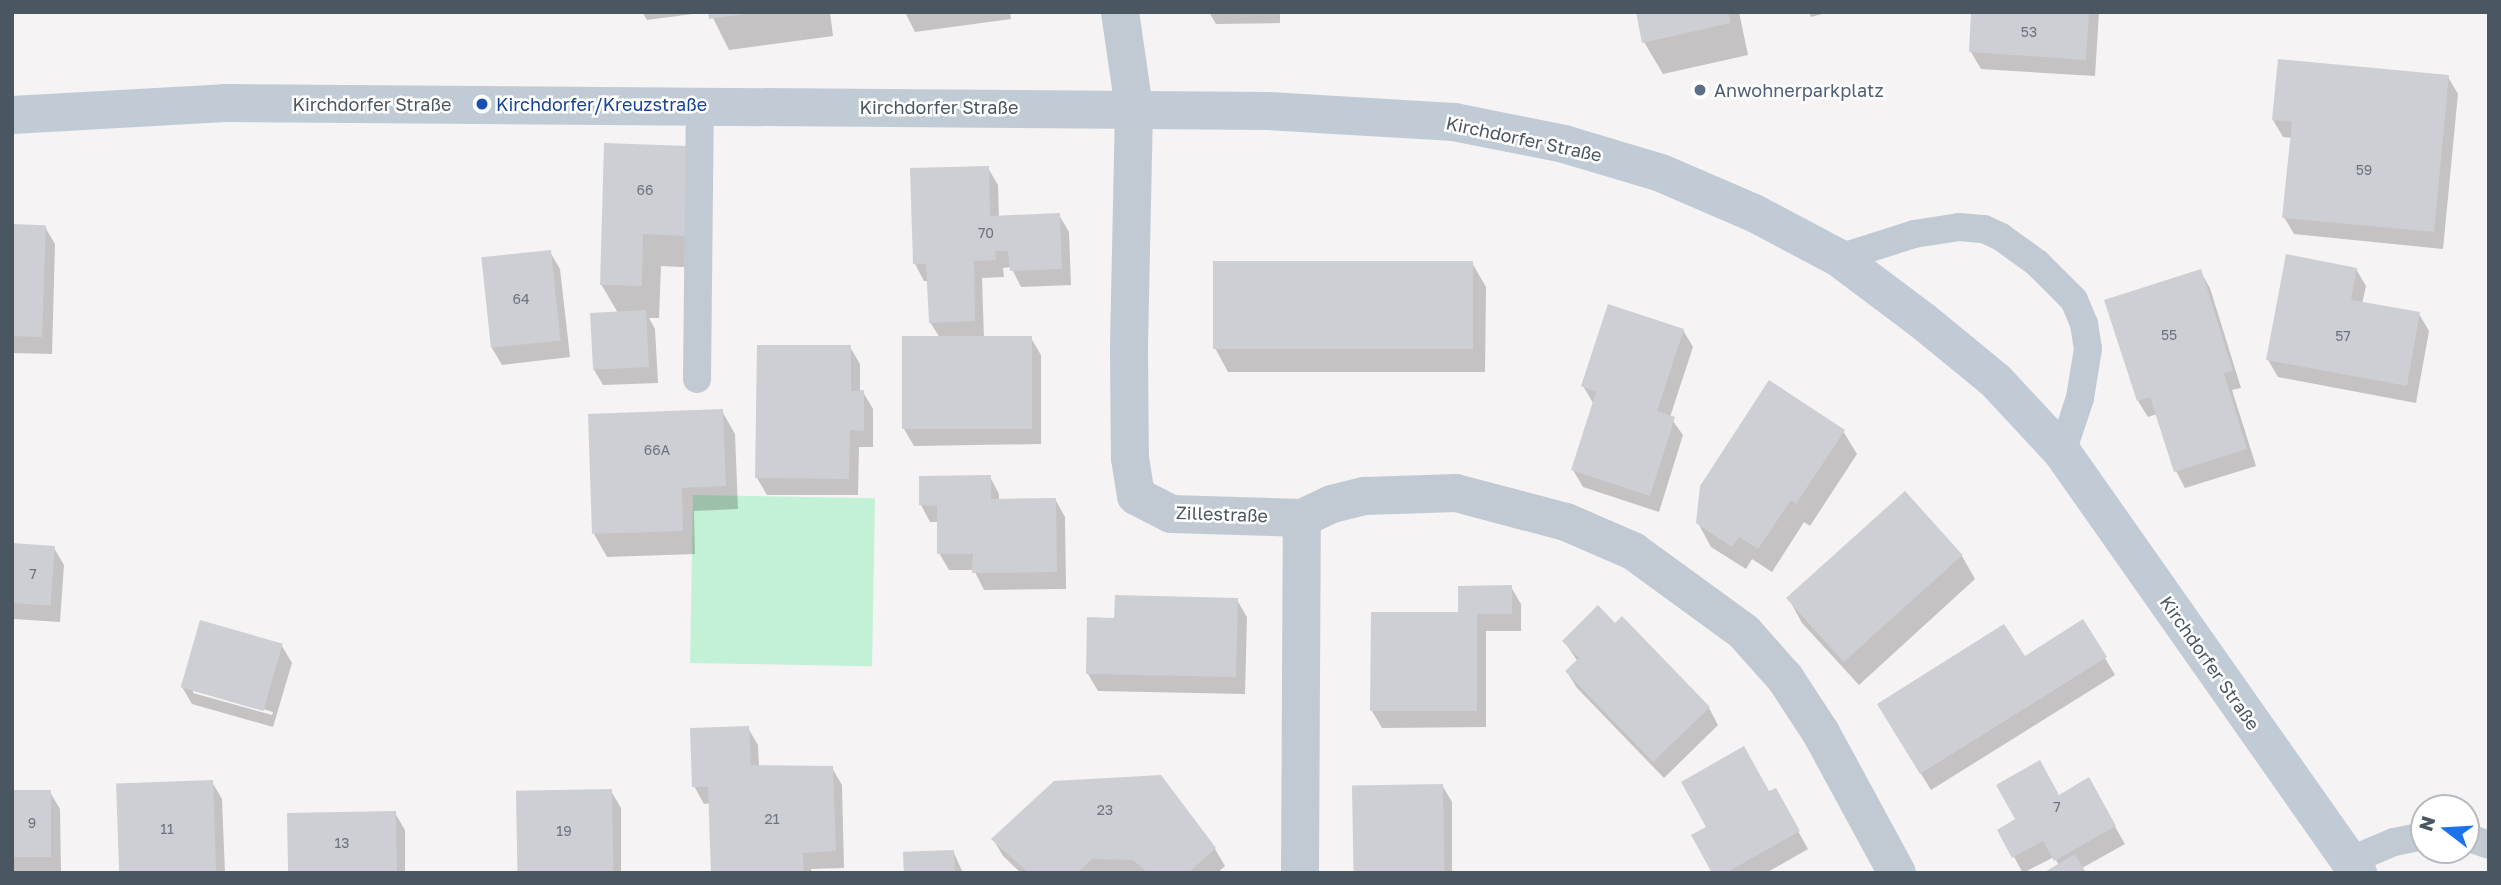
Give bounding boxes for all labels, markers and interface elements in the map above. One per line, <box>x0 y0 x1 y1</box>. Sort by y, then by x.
house number: 53 <box>2021 24 2037 40</box>
place label: Anwohnerparkplatz <box>1714 79 1884 101</box>
marker: Anwohnerparkplatz <box>1692 82 1708 98</box>
street label: Kirchdorfer Straße <box>293 93 451 115</box>
place label: Kirchdorfer/Kreuzstraße <box>496 93 707 115</box>
marker: Kirchdorfer/Kreuzstraße <box>474 96 490 112</box>
street label: Kirchdorfer Straße <box>860 96 1018 118</box>
street label: Kirchdorfer Straße <box>1444 112 1604 166</box>
house number: 59 <box>2356 162 2372 178</box>
house number: 66 <box>637 182 653 198</box>
house number: 70 <box>978 225 994 241</box>
house number: 64 <box>512 291 530 307</box>
house number: 55 <box>2161 327 2177 343</box>
house number: 57 <box>2335 328 2351 344</box>
house number: 66A <box>644 442 670 458</box>
street label: Zillestraße <box>1176 502 1268 526</box>
house number: 7 <box>29 566 37 582</box>
street label: Kirchdorfer Straße <box>2156 592 2264 734</box>
north arrow <box>2410 794 2480 864</box>
house number: 7 <box>2053 799 2061 815</box>
house number: 23 <box>1097 802 1113 818</box>
house number: 21 <box>765 811 779 827</box>
text: N <box>2413 813 2439 834</box>
house number: 9 <box>28 815 36 831</box>
house number: 11 <box>160 821 174 837</box>
house number: 19 <box>556 823 572 839</box>
house number: 13 <box>335 835 349 851</box>

